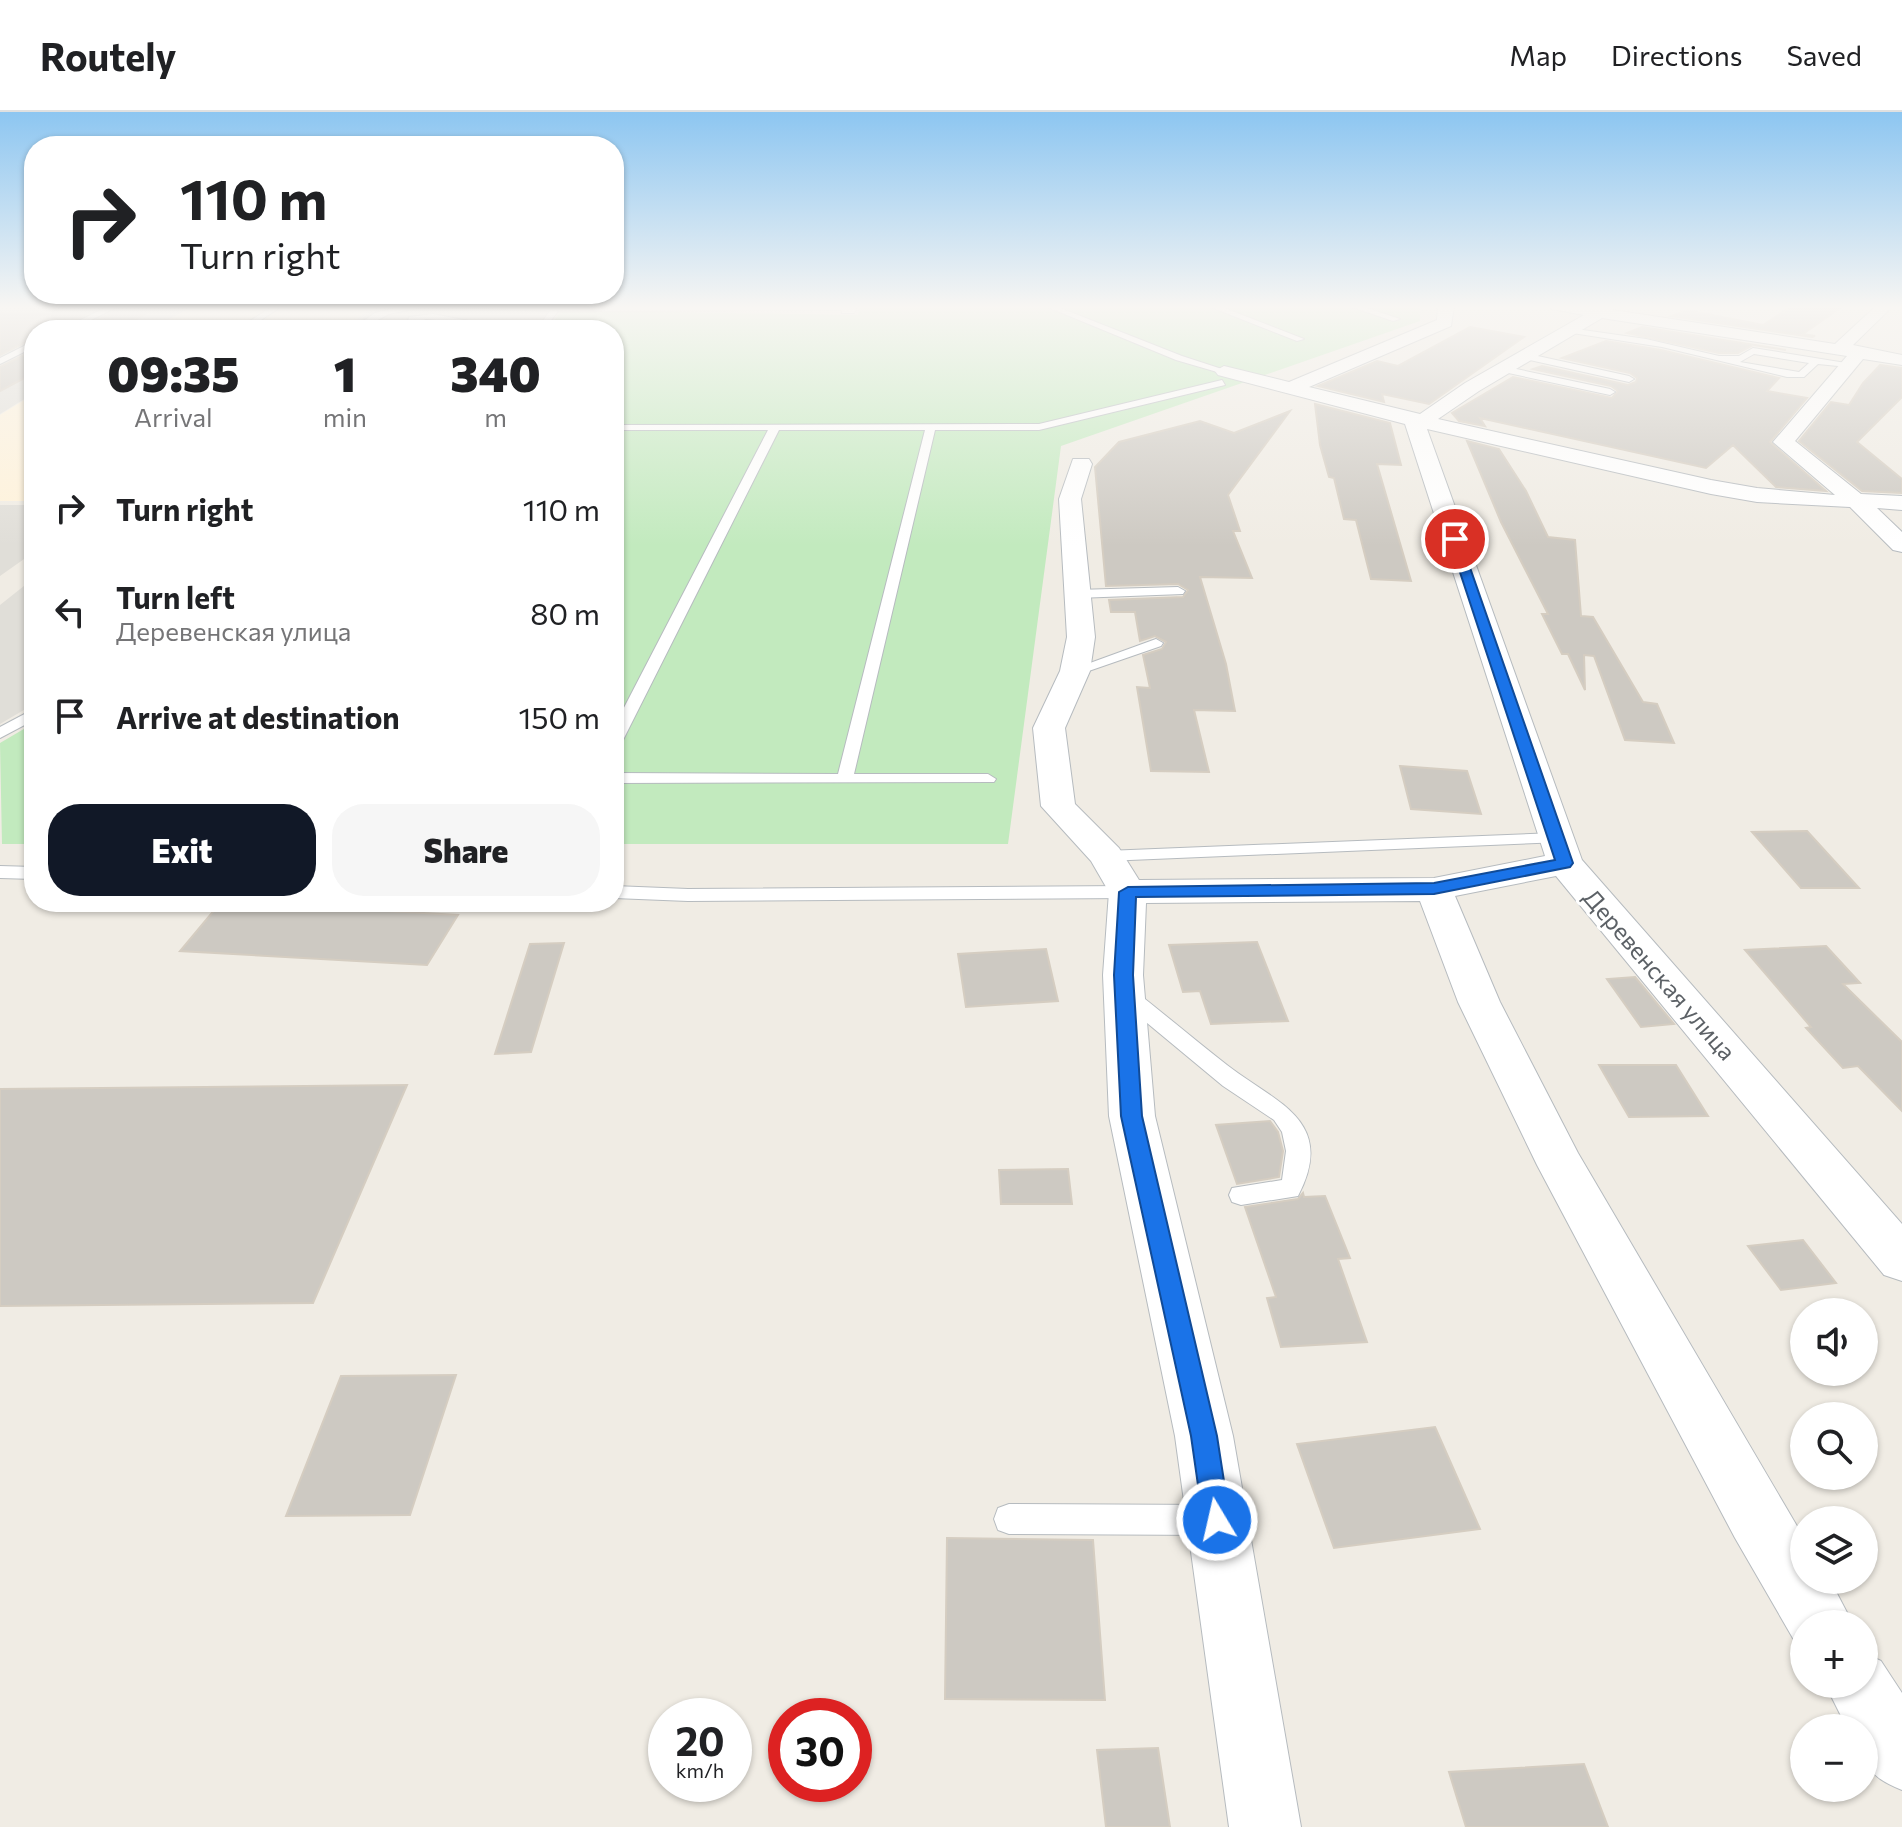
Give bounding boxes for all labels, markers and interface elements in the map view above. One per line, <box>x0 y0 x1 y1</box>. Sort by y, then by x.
text: Routely <box>40 32 176 79</box>
text: Map <box>1509 38 1567 72</box>
text: Directions <box>1611 38 1742 72</box>
text: Saved <box>1786 38 1862 72</box>
text: 110 m <box>180 163 327 232</box>
icon: right <box>48 168 152 272</box>
text: Turn right <box>180 232 341 276</box>
text: 09:35 <box>107 343 239 402</box>
text: 1 <box>334 343 356 402</box>
text: 340 <box>450 343 541 402</box>
text: Arrival <box>134 401 213 432</box>
text: min <box>323 401 367 432</box>
text: m <box>484 401 507 432</box>
icon: right <box>48 486 92 530</box>
text: Turn right <box>116 490 253 527</box>
text: 110 m <box>523 490 600 527</box>
pin <box>1421 505 1489 573</box>
icon: arrive <box>1433 517 1477 561</box>
text: Turn left <box>116 578 235 615</box>
icon: left <box>48 590 92 634</box>
text: 80 m <box>530 594 600 631</box>
text: Деревенская улица <box>116 615 351 646</box>
icon: arrive <box>48 694 92 738</box>
text: Arrive at destination <box>116 698 400 735</box>
text: 150 m <box>518 698 600 735</box>
button: Exit <box>48 804 316 896</box>
button: Share <box>332 804 600 896</box>
street label: Деревенская улица <box>1578 883 1742 1065</box>
map controls <box>1790 1298 1878 1802</box>
button: sound <box>1790 1298 1878 1386</box>
button: search <box>1790 1402 1878 1490</box>
position arrow <box>1175 1478 1259 1562</box>
button: layers <box>1790 1506 1878 1594</box>
button: + <box>1790 1610 1878 1698</box>
speed limit sign: 30 <box>768 1698 872 1802</box>
button: − <box>1790 1714 1878 1802</box>
text: 20 <box>675 1715 725 1764</box>
text: km/h <box>676 1758 724 1782</box>

